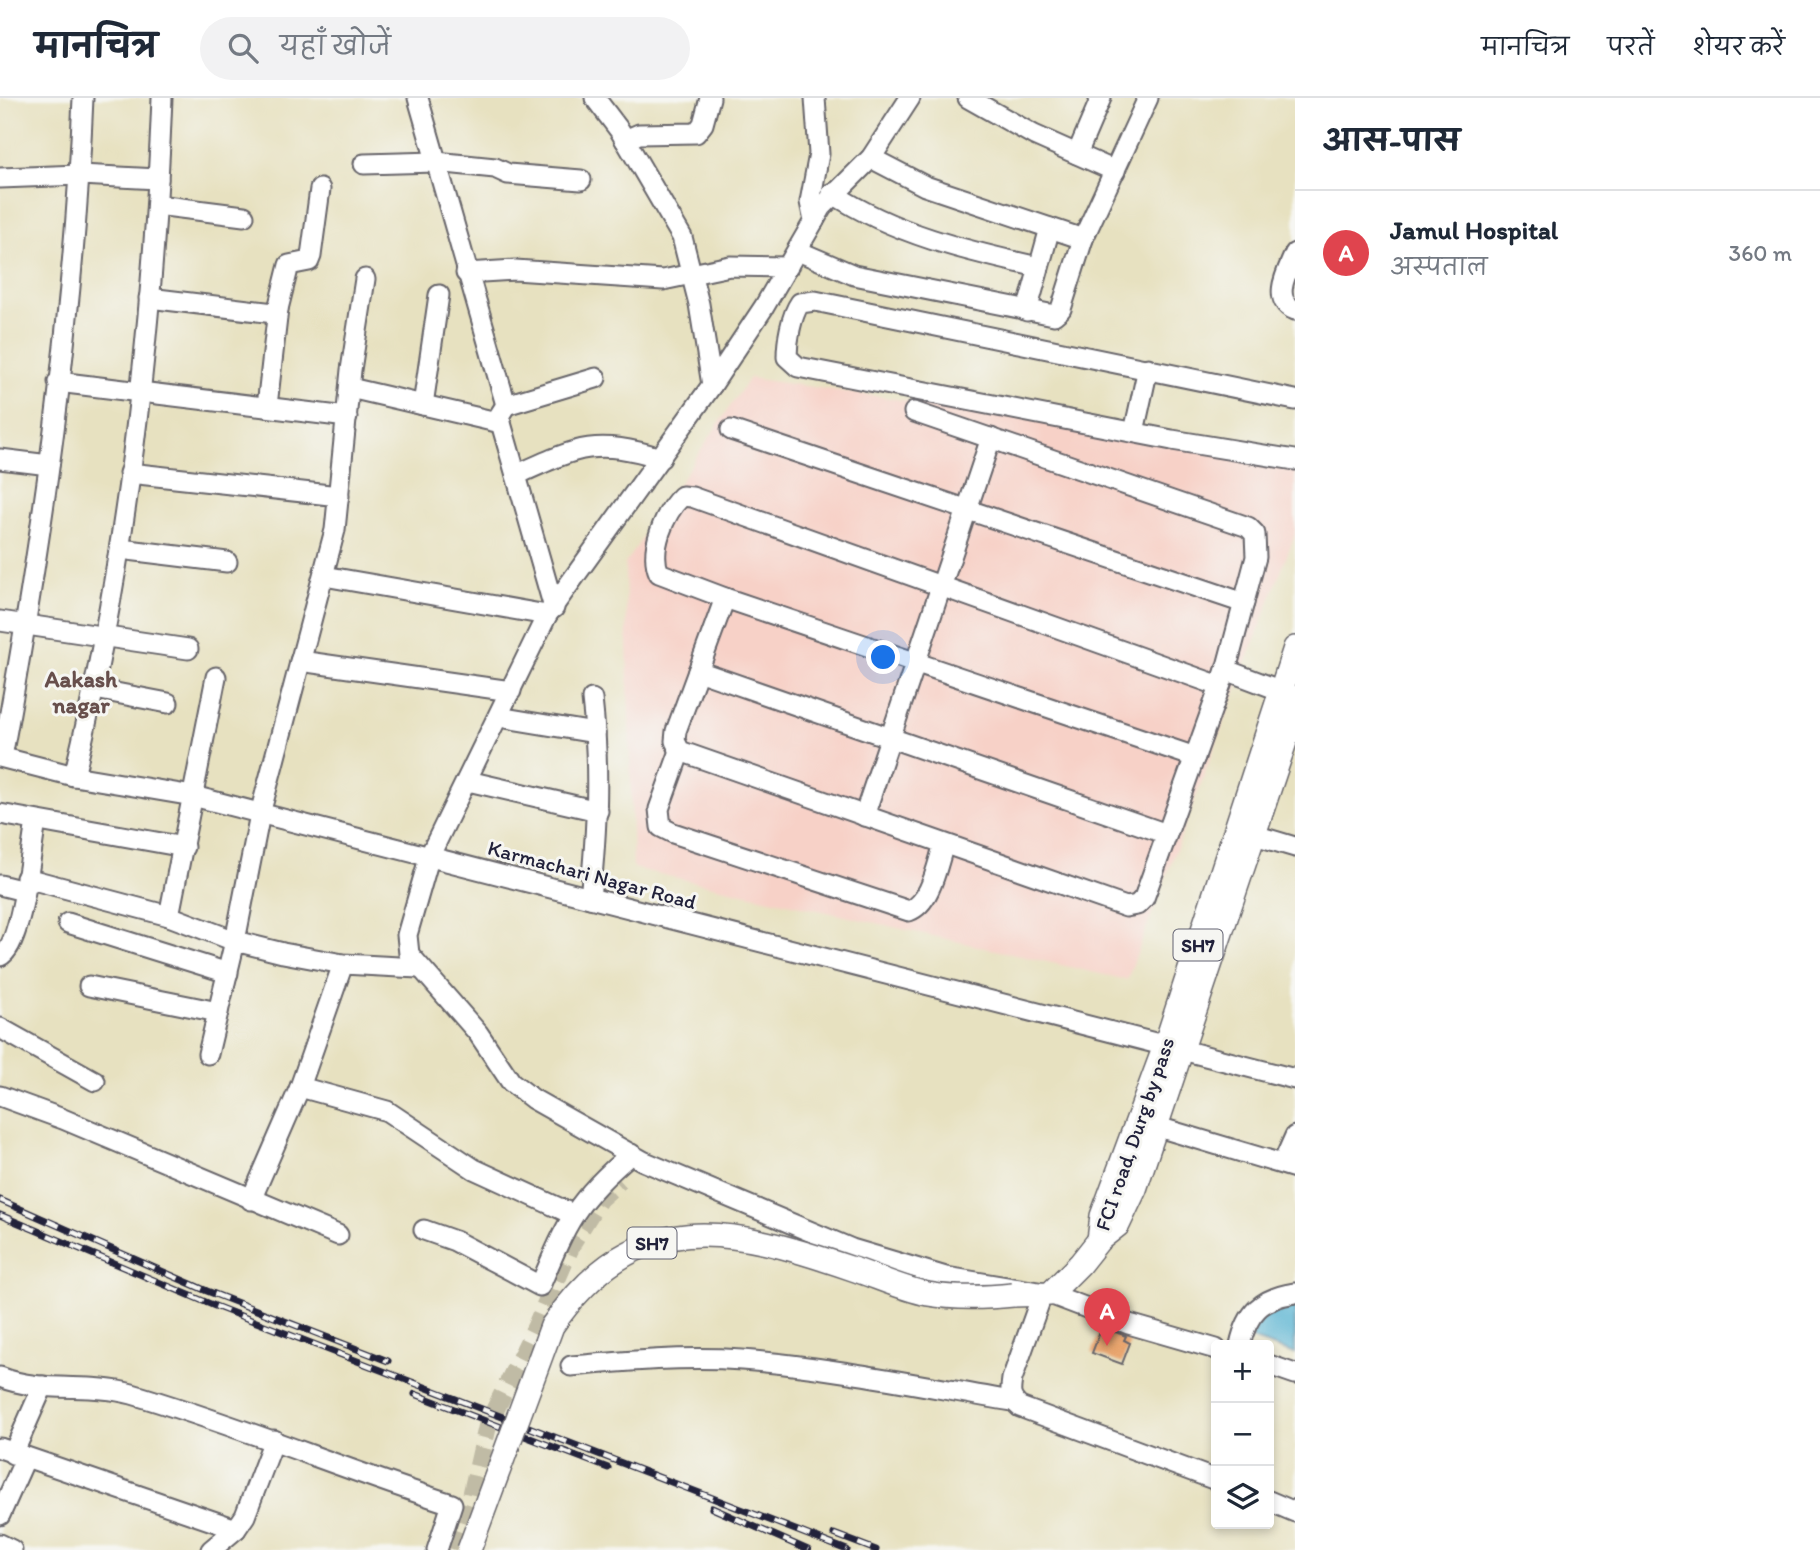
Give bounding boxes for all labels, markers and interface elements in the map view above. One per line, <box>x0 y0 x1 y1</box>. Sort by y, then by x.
search box <box>200 17 690 80</box>
text: मानचित्र <box>35 26 158 65</box>
icon: search <box>224 29 262 67</box>
text: यहाँ खोजें <box>280 30 391 62</box>
text: मानचित्र <box>1481 32 1569 61</box>
text: परतें <box>1607 32 1654 61</box>
text: शेयर करें <box>1692 32 1785 61</box>
text: आस-पास <box>1323 122 1460 159</box>
text: Jamul Hospital <box>1390 214 1558 246</box>
text: A <box>1339 239 1353 267</box>
text: 360 m <box>1729 239 1792 267</box>
text: अस्पताल <box>1390 253 1488 281</box>
your location <box>866 640 900 674</box>
district label: Aakash nagar <box>44 665 118 719</box>
street label: Karmachari Nagar Road <box>485 835 699 914</box>
road number: SH7 <box>1174 930 1222 960</box>
street label: FCI road, Durg by pass <box>1090 1034 1179 1234</box>
road number: SH7 <box>628 1228 676 1259</box>
pin: A <box>1084 1288 1130 1346</box>
map controls <box>1211 1340 1274 1529</box>
button: + <box>1211 1340 1274 1403</box>
button: − <box>1211 1403 1274 1466</box>
button: layers <box>1211 1466 1274 1529</box>

